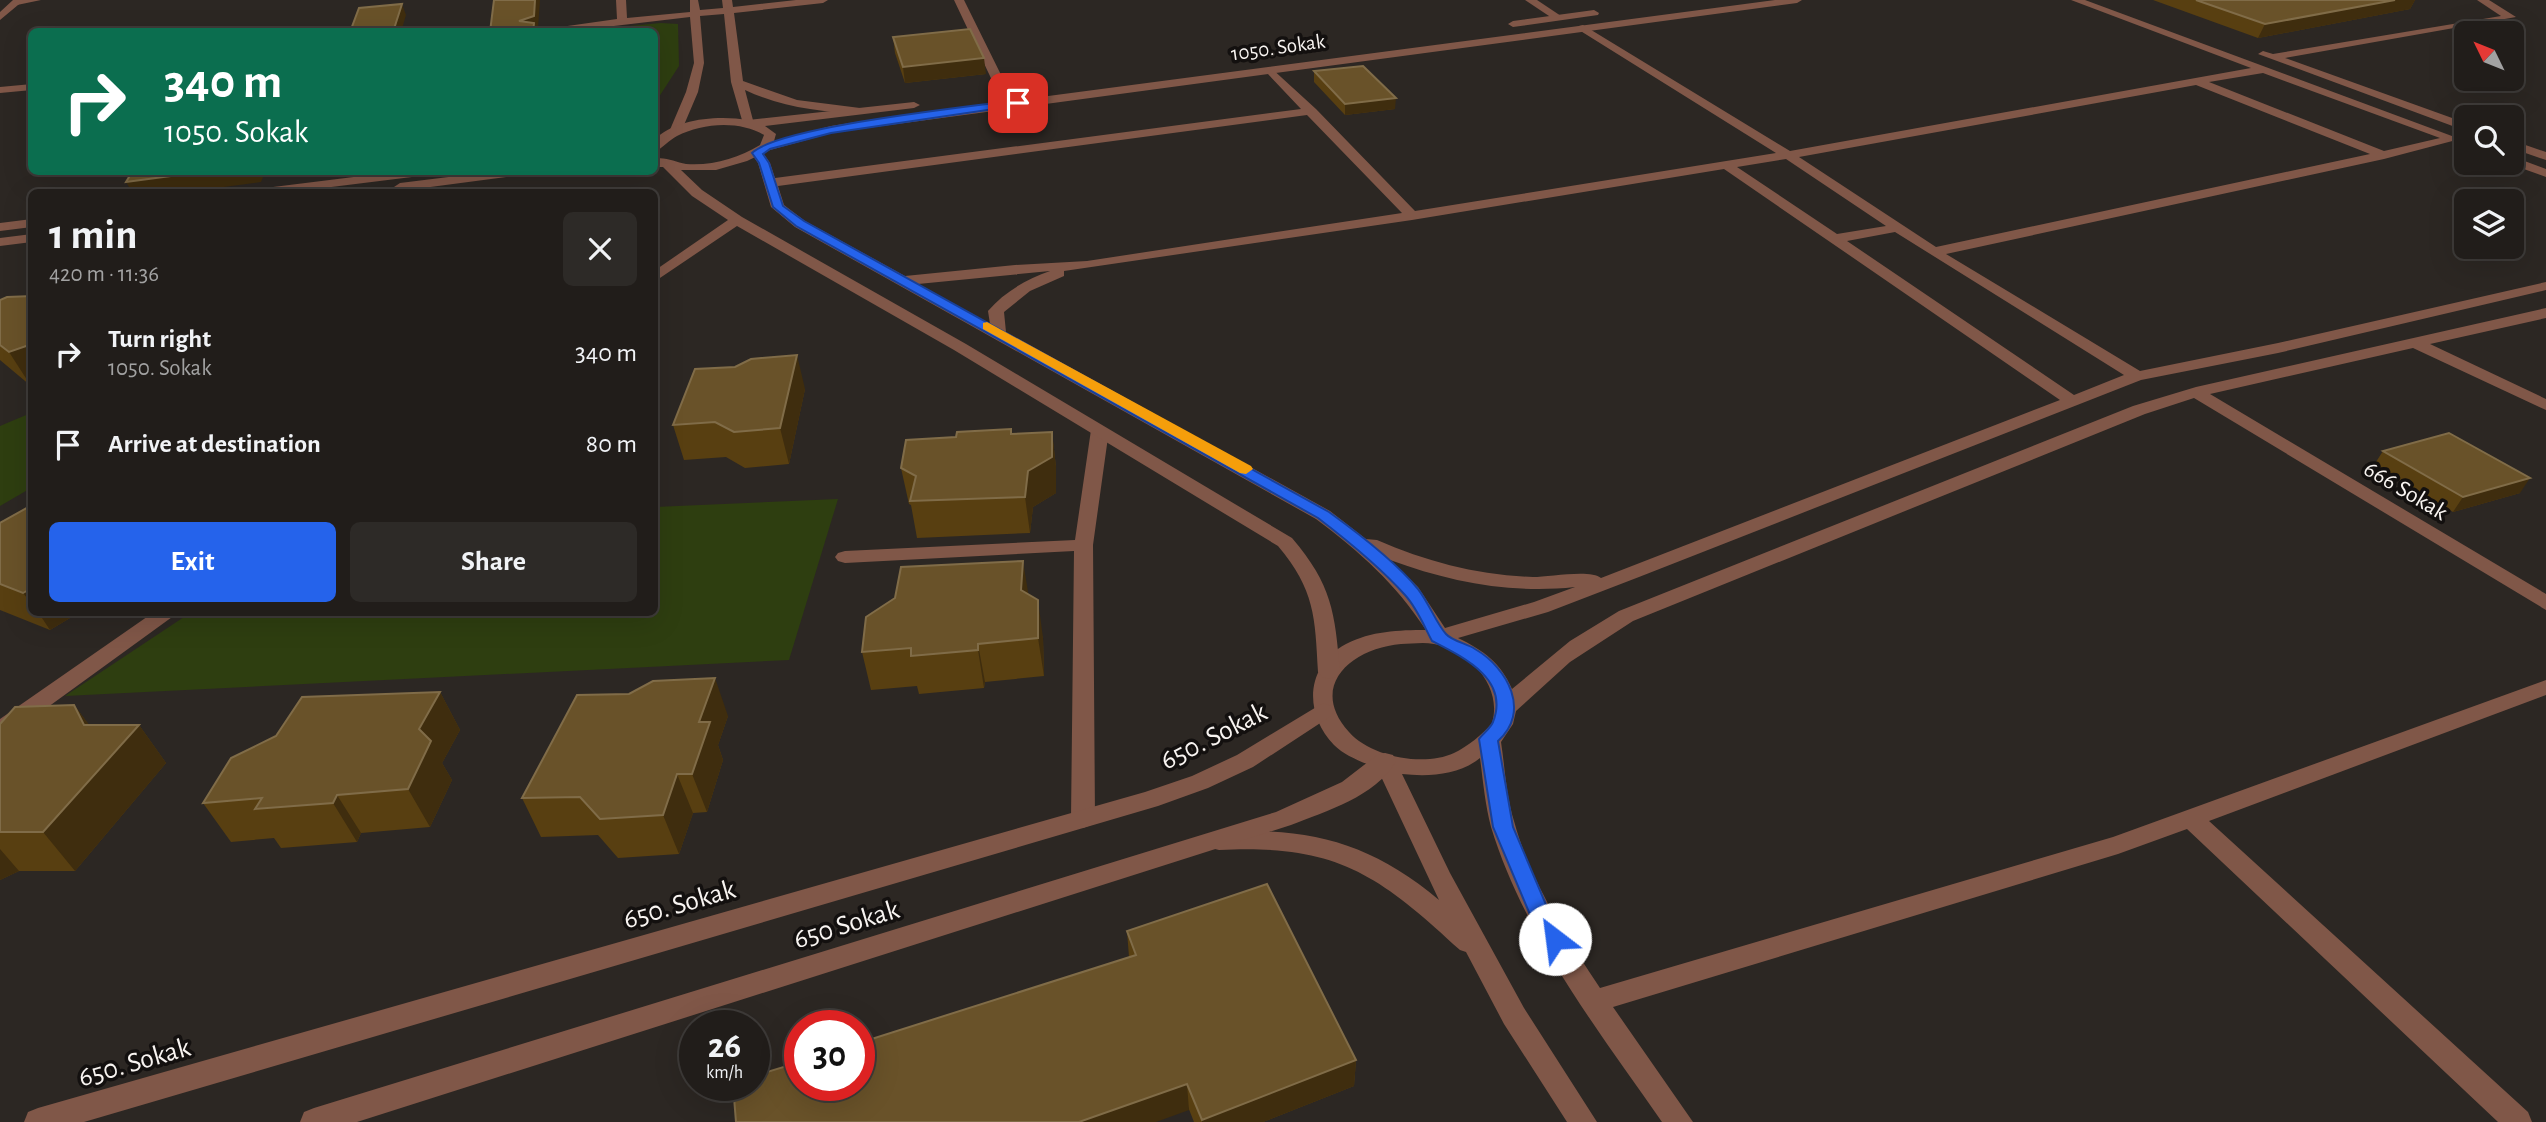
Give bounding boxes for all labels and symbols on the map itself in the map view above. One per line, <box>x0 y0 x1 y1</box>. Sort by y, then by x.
north arrow <box>2454 21 2524 91</box>
street label: 1050. Sokak <box>1230 30 1327 64</box>
pin <box>988 73 1048 133</box>
street label: 666 Sokak <box>2359 457 2452 525</box>
street label: 650. Sokak <box>1156 698 1272 775</box>
street label: 650. Sokak <box>620 876 739 934</box>
street label: 650 Sokak <box>791 896 903 954</box>
position arrow <box>1518 902 1592 976</box>
speed limit sign: 30 <box>784 1010 875 1101</box>
street label: 650. Sokak <box>75 1034 194 1092</box>

